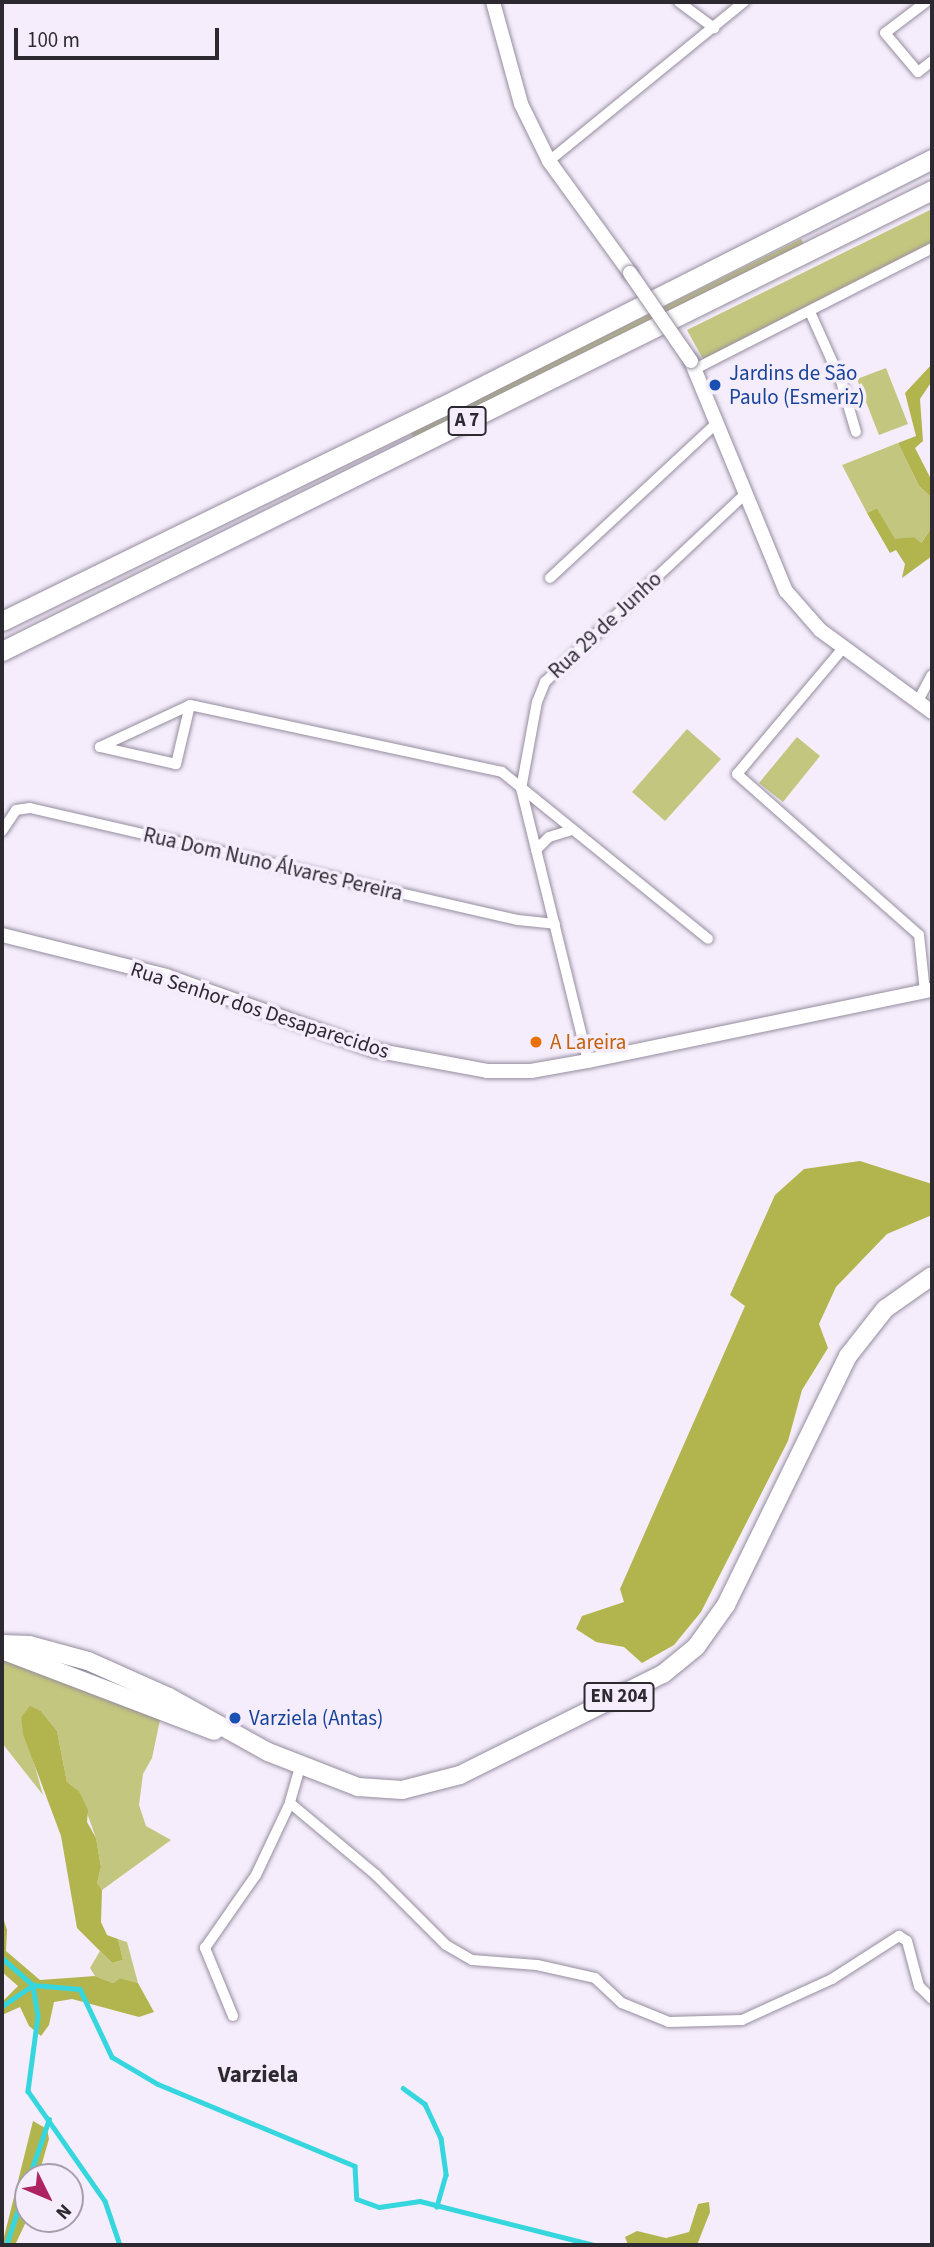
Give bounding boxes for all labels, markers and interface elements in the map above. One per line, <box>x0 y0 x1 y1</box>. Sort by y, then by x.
scale bar <box>18 14 222 58</box>
text: 100 m <box>27 25 80 55</box>
place label: Jardins de São Paulo (Esmeriz) <box>729 360 865 410</box>
marker: Jardins de São Paulo (Esmeriz) <box>707 377 723 393</box>
road number: A 7 <box>446 406 488 436</box>
street label: Rua 29 de Junho <box>543 566 667 684</box>
street label: Rua Dom Nuno Álvares Pereira <box>141 822 405 906</box>
street label: Rua Senhor dos Desaparecidos <box>128 956 392 1064</box>
place label: A Lareira <box>550 1029 626 1055</box>
marker: A Lareira <box>528 1034 544 1050</box>
road number: EN 204 <box>582 1681 656 1712</box>
place label: Varziela (Antas) <box>249 1705 383 1731</box>
marker: Varziela (Antas) <box>227 1710 243 1726</box>
district label: Varziela <box>218 2061 298 2089</box>
north arrow <box>14 2163 84 2233</box>
text: N <box>49 2197 77 2225</box>

